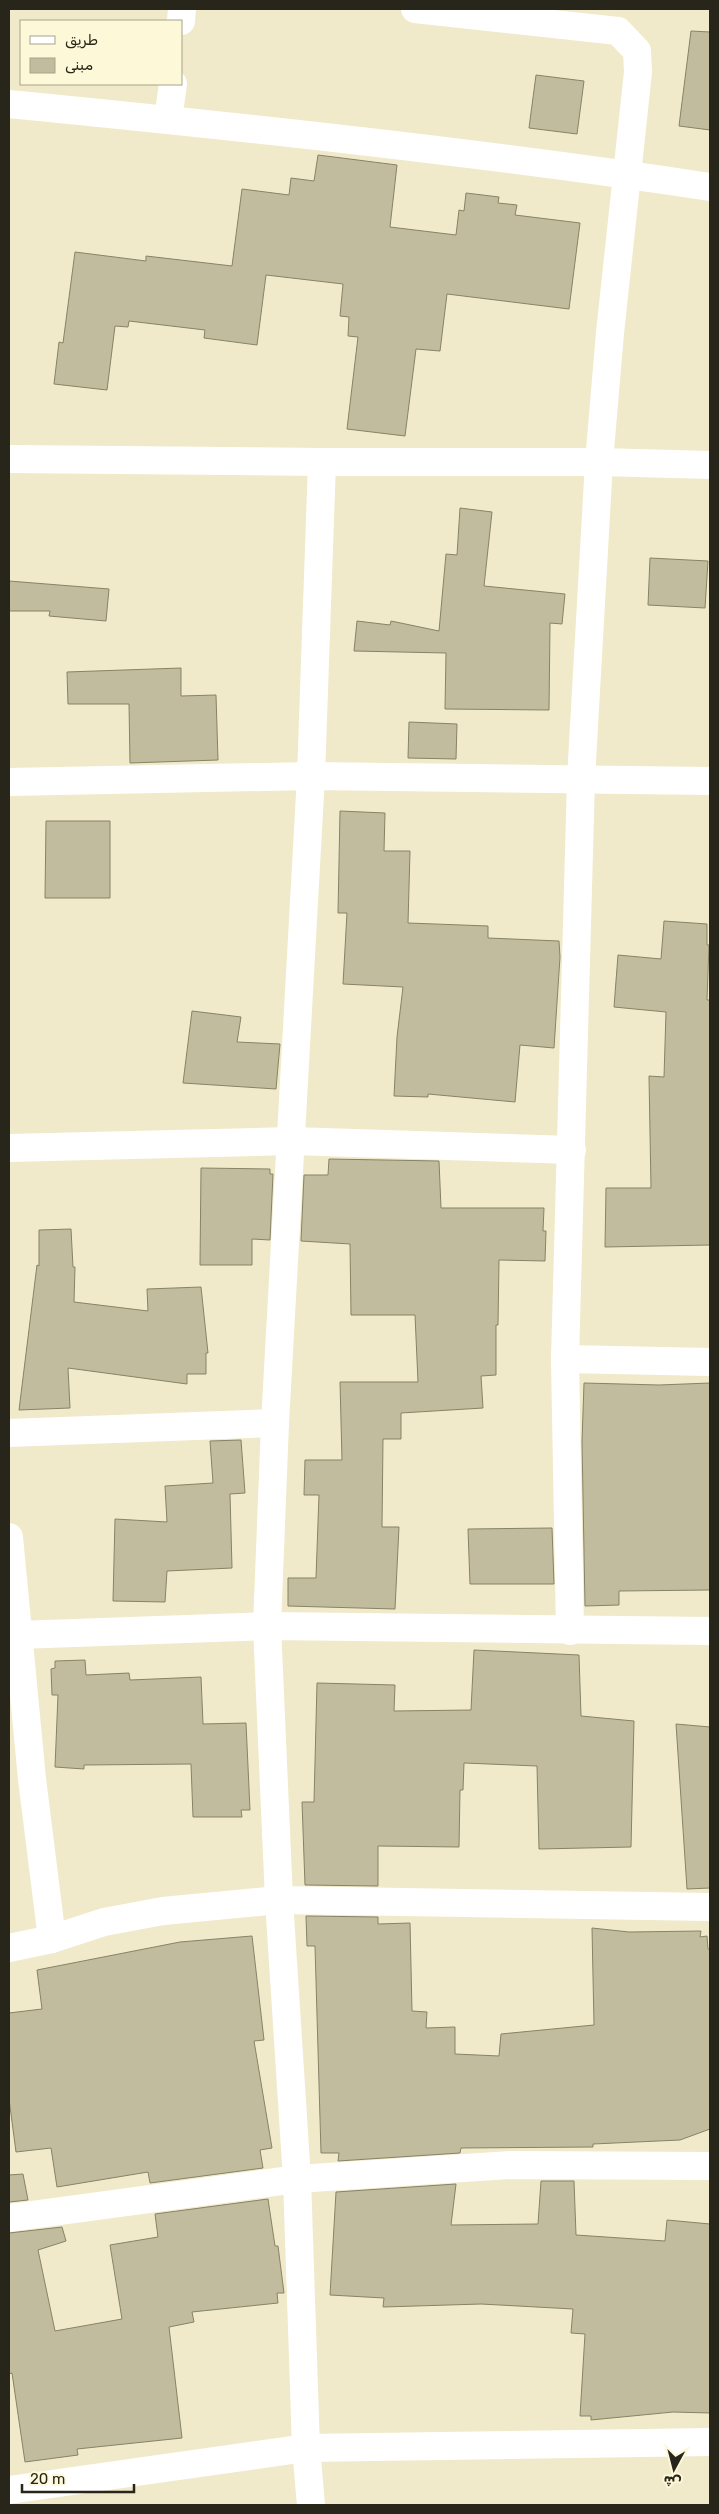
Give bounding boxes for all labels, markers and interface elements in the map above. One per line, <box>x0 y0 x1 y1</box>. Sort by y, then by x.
legend <box>20 20 182 85</box>
text: طريق <box>65 31 98 49</box>
text: مبنى <box>65 56 93 74</box>
north arrow <box>649 2444 699 2494</box>
scale bar <box>22 2462 135 2494</box>
text: 20 m <box>30 2470 65 2488</box>
text: ش <box>662 2472 682 2491</box>

